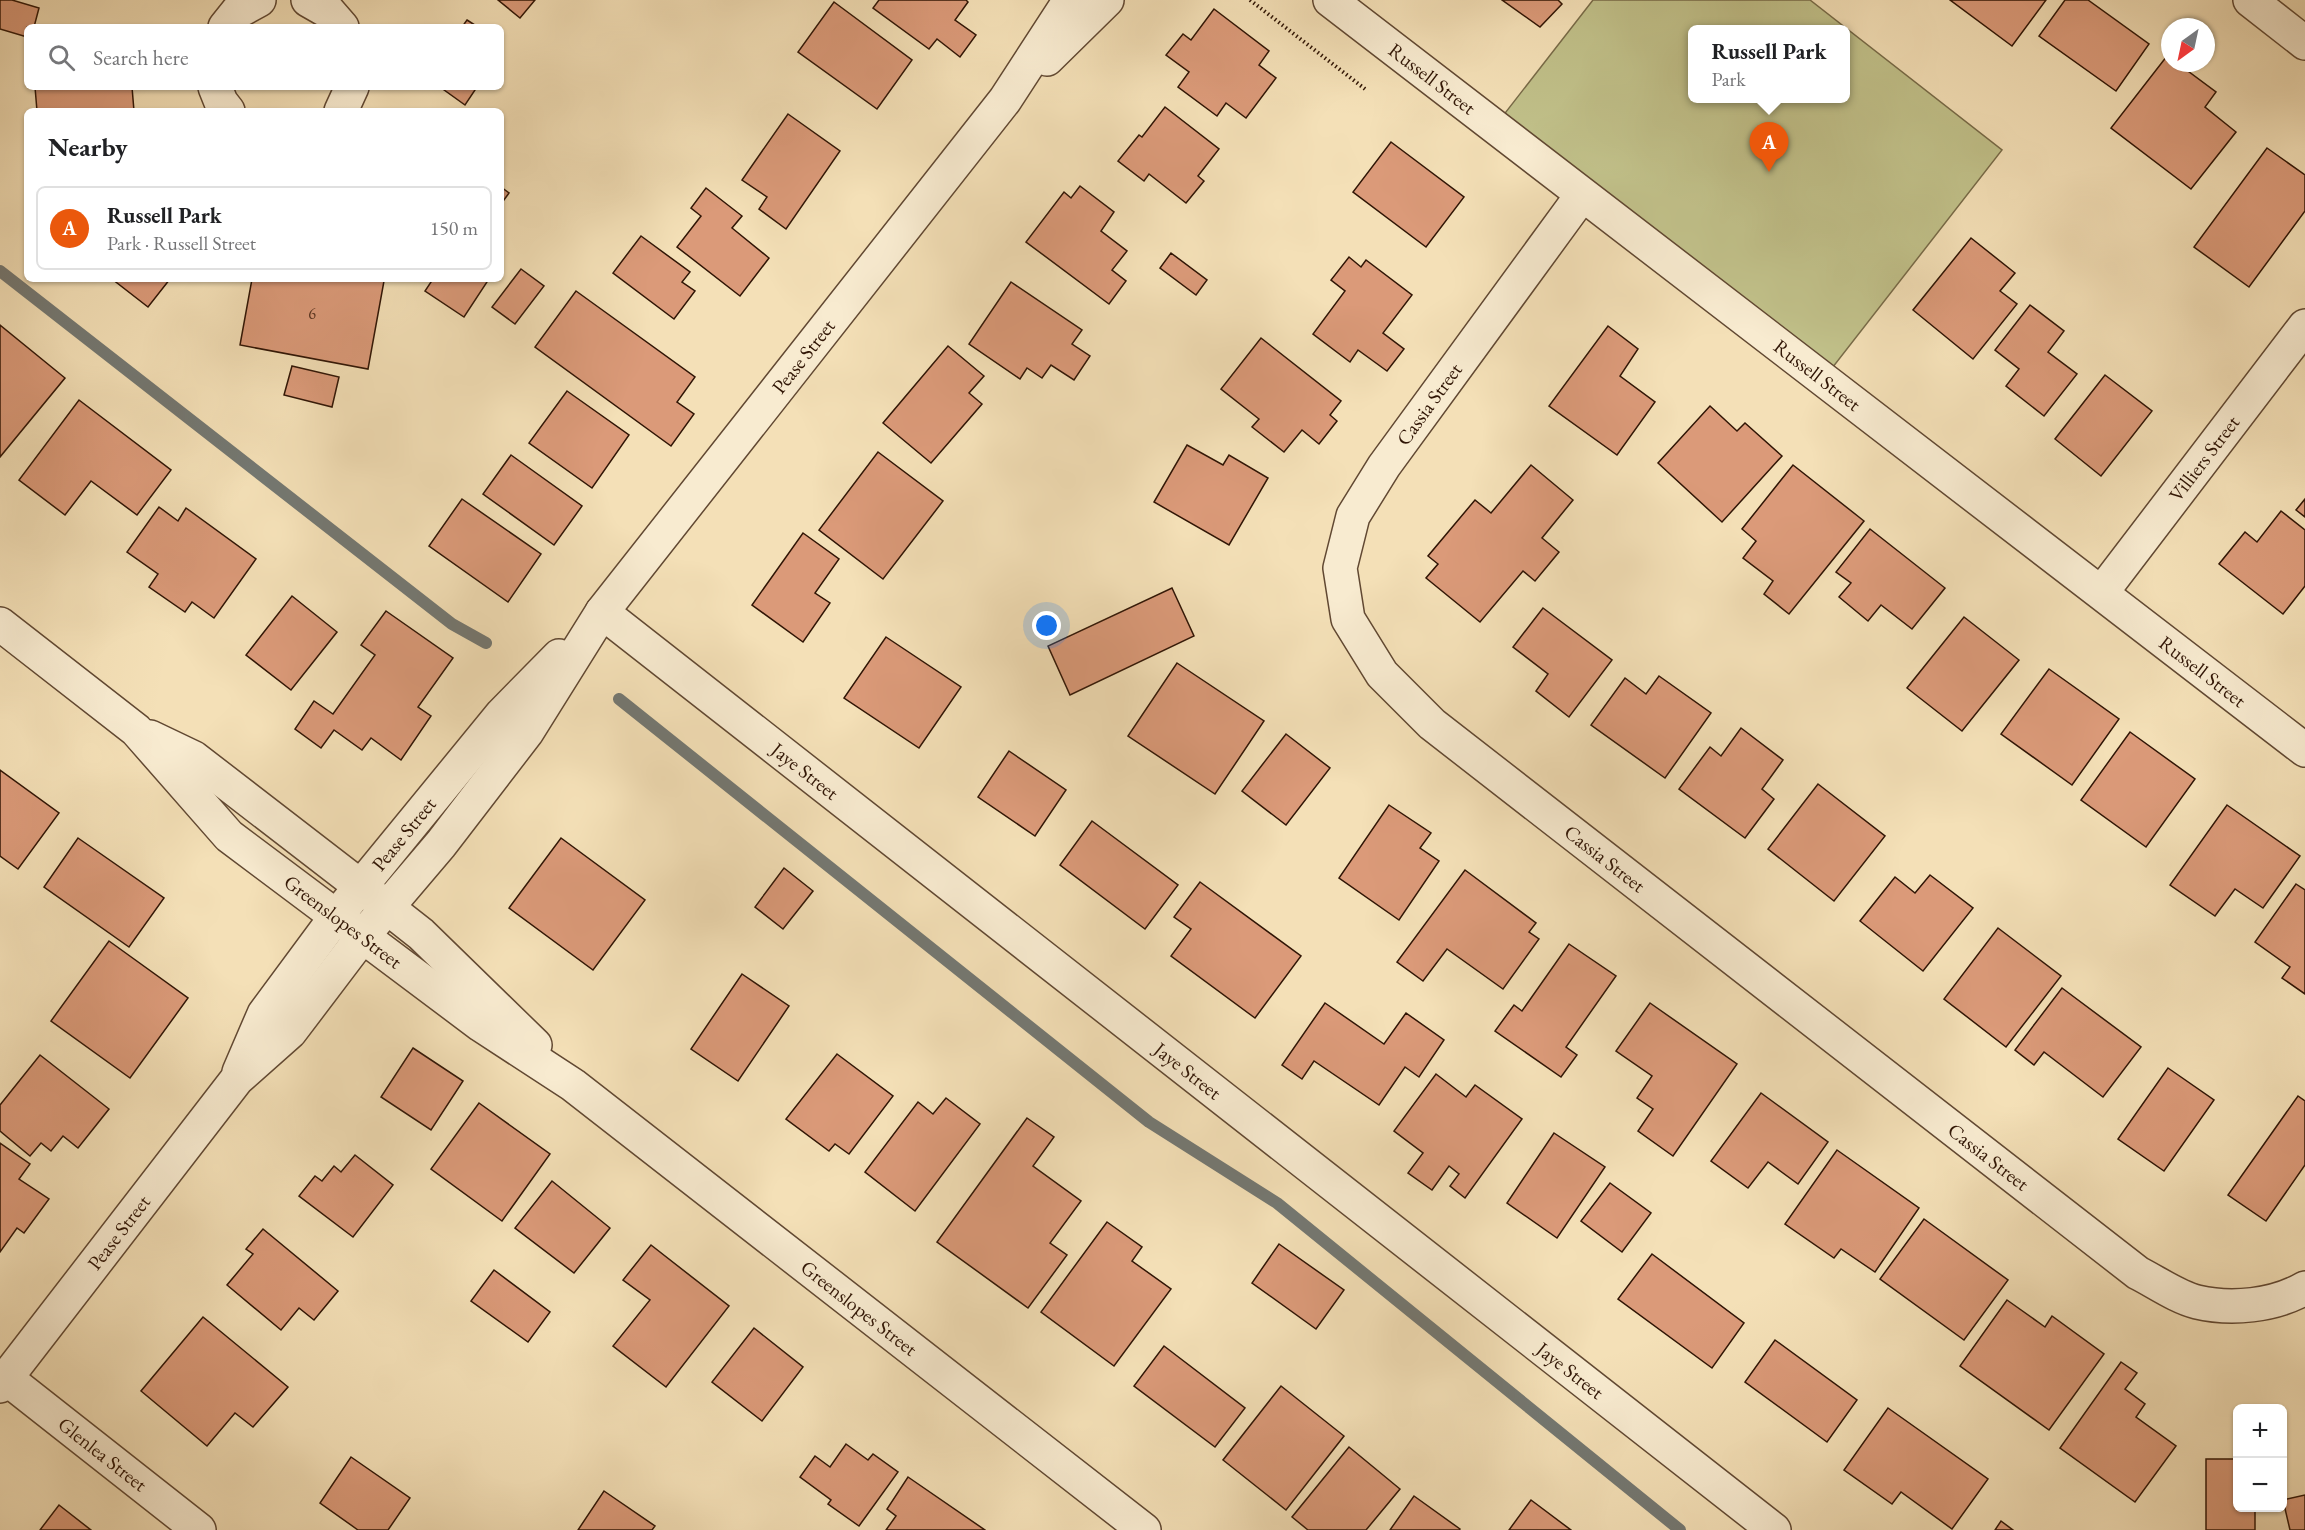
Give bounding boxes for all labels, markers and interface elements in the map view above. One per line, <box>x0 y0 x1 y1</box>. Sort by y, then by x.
north arrow <box>2161 18 2215 72</box>
search box <box>24 24 504 90</box>
popup <box>1688 25 1850 103</box>
street label: Russell Street <box>1383 37 1482 121</box>
text: Russell Park <box>1712 37 1826 66</box>
icon: search <box>45 41 78 74</box>
text: Search here <box>93 43 188 72</box>
text: Park <box>1712 66 1746 92</box>
pin: A <box>1750 122 1788 172</box>
text: Nearby <box>48 130 128 164</box>
text: Russell Park <box>107 201 222 230</box>
text: A <box>62 215 77 241</box>
text: 150 m <box>430 215 478 241</box>
text: Park · Russell Street <box>107 230 256 256</box>
house number: 6 <box>308 303 316 324</box>
street label: Pease Street <box>766 313 841 399</box>
street label: Russell Street <box>1769 333 1867 417</box>
street label: Cassia Street <box>1390 357 1468 450</box>
street label: Villiers Street <box>2163 410 2245 507</box>
your location <box>1032 611 1061 640</box>
street label: Russell Street <box>2154 630 2252 713</box>
street label: Jaye Street <box>765 735 845 806</box>
street label: Pease Street <box>366 791 442 876</box>
street label: Cassia Street <box>1559 819 1651 899</box>
street label: Greenslopes Street <box>279 869 408 975</box>
street label: Jaye Street <box>1147 1035 1227 1106</box>
street label: Cassia Street <box>1943 1117 2035 1197</box>
street label: Pease Street <box>81 1189 156 1275</box>
street label: Greenslopes Street <box>795 1254 923 1362</box>
street label: Jaye Street <box>1530 1335 1610 1405</box>
map controls <box>2233 1404 2287 1512</box>
button: + <box>2233 1404 2287 1458</box>
street label: Glenlea Street <box>53 1411 153 1498</box>
button: − <box>2233 1458 2287 1512</box>

